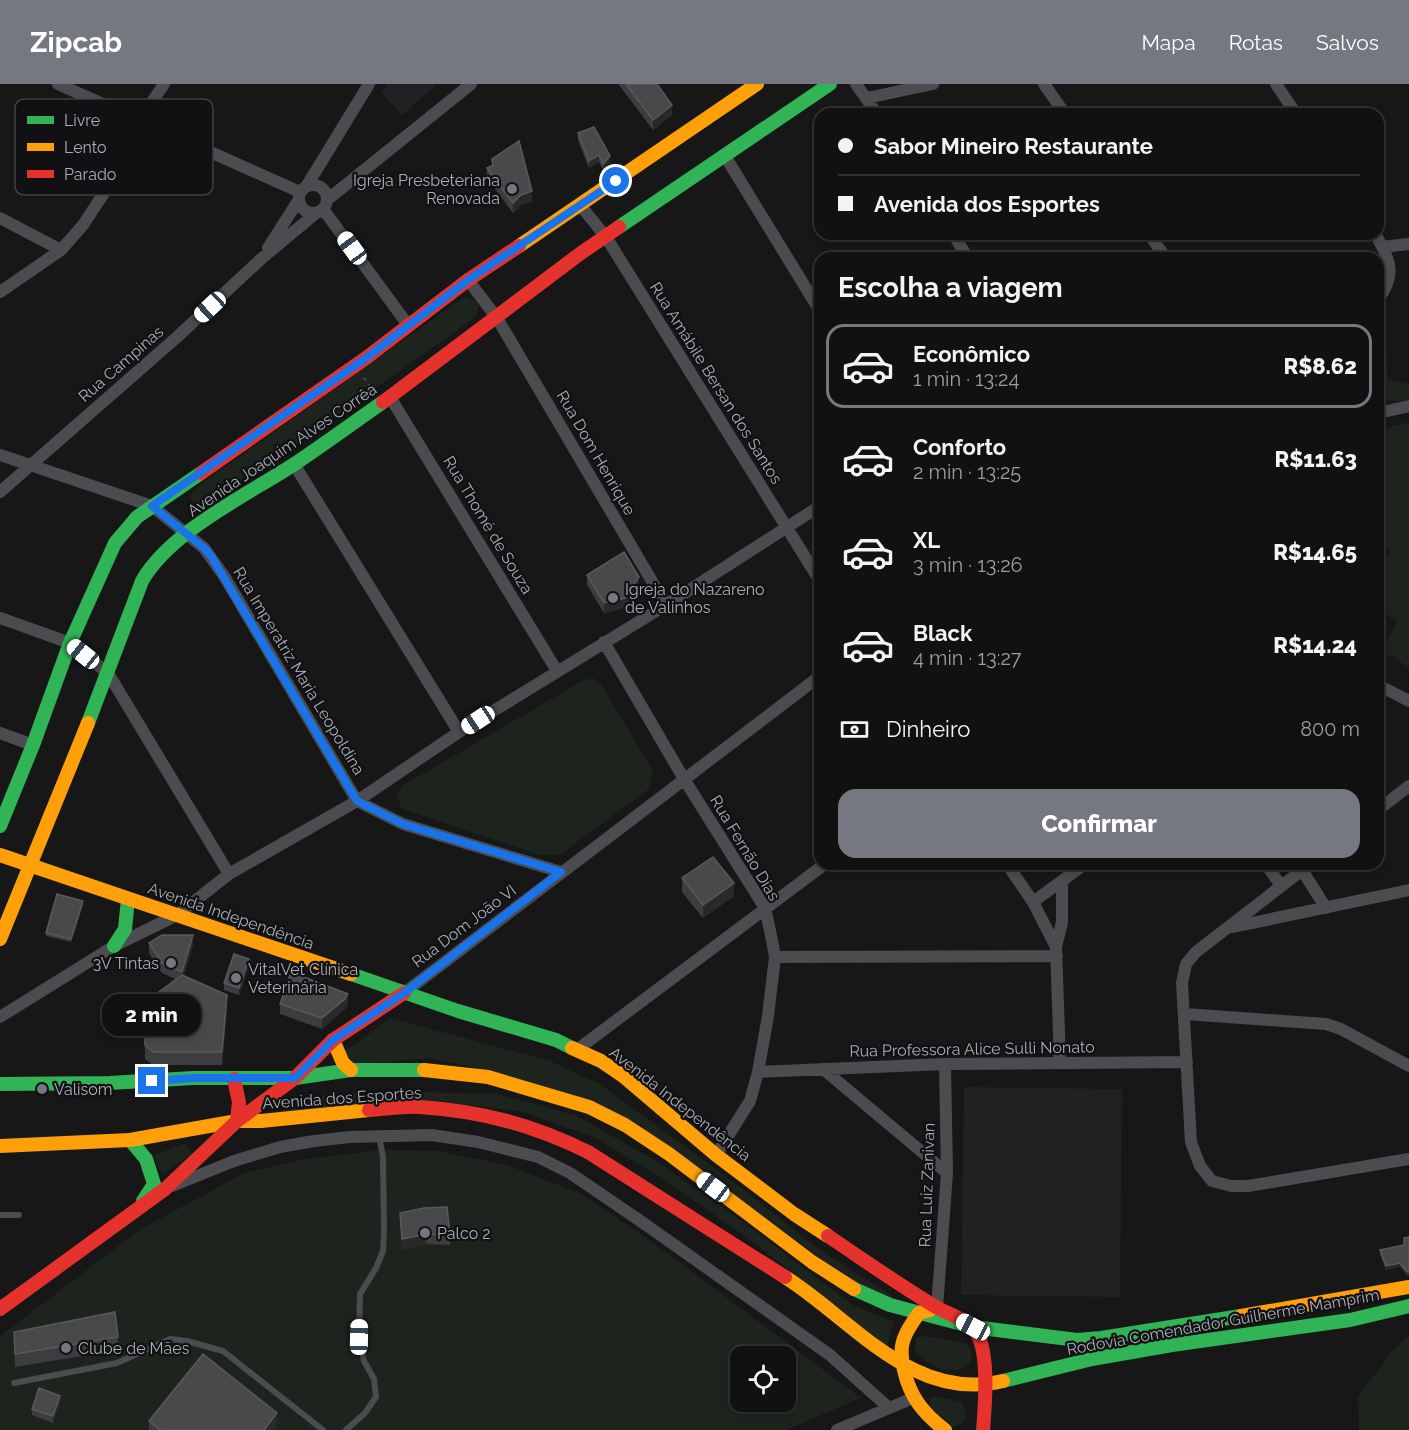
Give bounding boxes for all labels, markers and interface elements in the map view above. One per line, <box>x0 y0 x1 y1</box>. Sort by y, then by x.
text: Zipcab <box>30 26 122 59</box>
text: Mapa <box>1142 30 1196 55</box>
text: Rotas <box>1229 30 1283 55</box>
text: Salvos <box>1316 30 1379 55</box>
legend <box>15 99 213 195</box>
text: Livre <box>64 111 100 130</box>
text: Sabor Mineiro Restaurante <box>874 133 1153 159</box>
text: Lento <box>64 138 107 157</box>
text: Parado <box>64 165 116 184</box>
route start <box>602 167 629 194</box>
place label: Igreja Presbeteriana Renovada <box>353 171 500 208</box>
marker: Igreja Presbeteriana Renovada <box>505 182 519 196</box>
text: Avenida dos Esportes <box>874 191 1100 217</box>
car <box>334 228 370 268</box>
text: Escolha a viagem <box>838 272 1063 303</box>
street label: Rua Amábile Bersan dos Santos <box>646 279 786 488</box>
car <box>191 288 229 326</box>
street label: Rua Campinas <box>75 322 167 406</box>
icon: car <box>841 339 895 393</box>
text: Econômico <box>913 341 1030 367</box>
text: R$8.62 <box>1283 353 1357 379</box>
text: 1 min · 13:24 <box>913 367 1019 391</box>
street label: Avenida Joaquim Alves Corrêa <box>184 380 380 520</box>
street label: Rua Dom Henrique <box>553 387 639 519</box>
icon: car <box>841 432 895 486</box>
text: Conforto <box>913 434 1006 460</box>
text: R$11.63 <box>1274 446 1357 472</box>
street label: Rua Thomé de Souza <box>439 453 537 597</box>
text: 2 min · 13:25 <box>913 460 1021 484</box>
icon: car <box>841 525 895 579</box>
text: XL <box>913 527 940 553</box>
text: R$14.65 <box>1273 539 1357 565</box>
text: 3 min · 13:26 <box>913 553 1023 577</box>
street label: Rua Imperatriz Maria Leopoldina <box>229 564 369 778</box>
place label: Igreja do Nazareno de Valinhos <box>625 580 765 617</box>
marker: Igreja do Nazareno de Valinhos <box>606 591 620 605</box>
icon: car <box>841 618 895 672</box>
text: Black <box>913 620 972 646</box>
text: R$14.24 <box>1273 632 1357 658</box>
car <box>63 636 103 672</box>
text: 4 min · 13:27 <box>913 646 1022 670</box>
car <box>458 703 498 737</box>
icon: cash <box>838 713 871 746</box>
text: Dinheiro <box>886 716 970 742</box>
text: 800 m <box>1300 717 1360 741</box>
button: Confirmar <box>838 789 1360 858</box>
street label: Rua Fernão Dias <box>706 792 784 904</box>
street label: Avenida Independência <box>145 879 317 953</box>
street label: Rua Dom João VI <box>408 881 520 971</box>
place label: 3V Tintas <box>93 954 159 973</box>
marker: 3V Tintas <box>164 956 178 970</box>
place label: VitalVet Clínica Veterinária <box>248 960 358 997</box>
marker: VitalVet Clínica Veterinária <box>229 971 243 985</box>
callout: 2 min <box>102 994 201 1036</box>
text: 2 min <box>125 1003 178 1027</box>
street label: Rua Professora Alice Sulli Nonato <box>849 1037 1095 1061</box>
street label: Avenida Independência <box>605 1043 755 1165</box>
route end <box>138 1067 165 1094</box>
place label: Valisom <box>54 1080 113 1099</box>
marker: Valisom <box>35 1082 49 1096</box>
street label: Avenida dos Esportes <box>262 1083 423 1113</box>
street label: Rua Luiz Zanivan <box>915 1122 939 1248</box>
car <box>693 1169 733 1205</box>
place label: Palco 2 <box>437 1224 491 1243</box>
marker: Palco 2 <box>418 1226 432 1240</box>
street label: Rodovia Comendador Guilherme Mamprim <box>1065 1285 1381 1359</box>
car <box>953 1311 993 1343</box>
car <box>350 1319 368 1355</box>
place label: Clube de Mães <box>78 1339 190 1358</box>
marker: Clube de Mães <box>59 1341 73 1355</box>
map controls <box>730 1346 796 1412</box>
button: locate <box>730 1346 796 1412</box>

